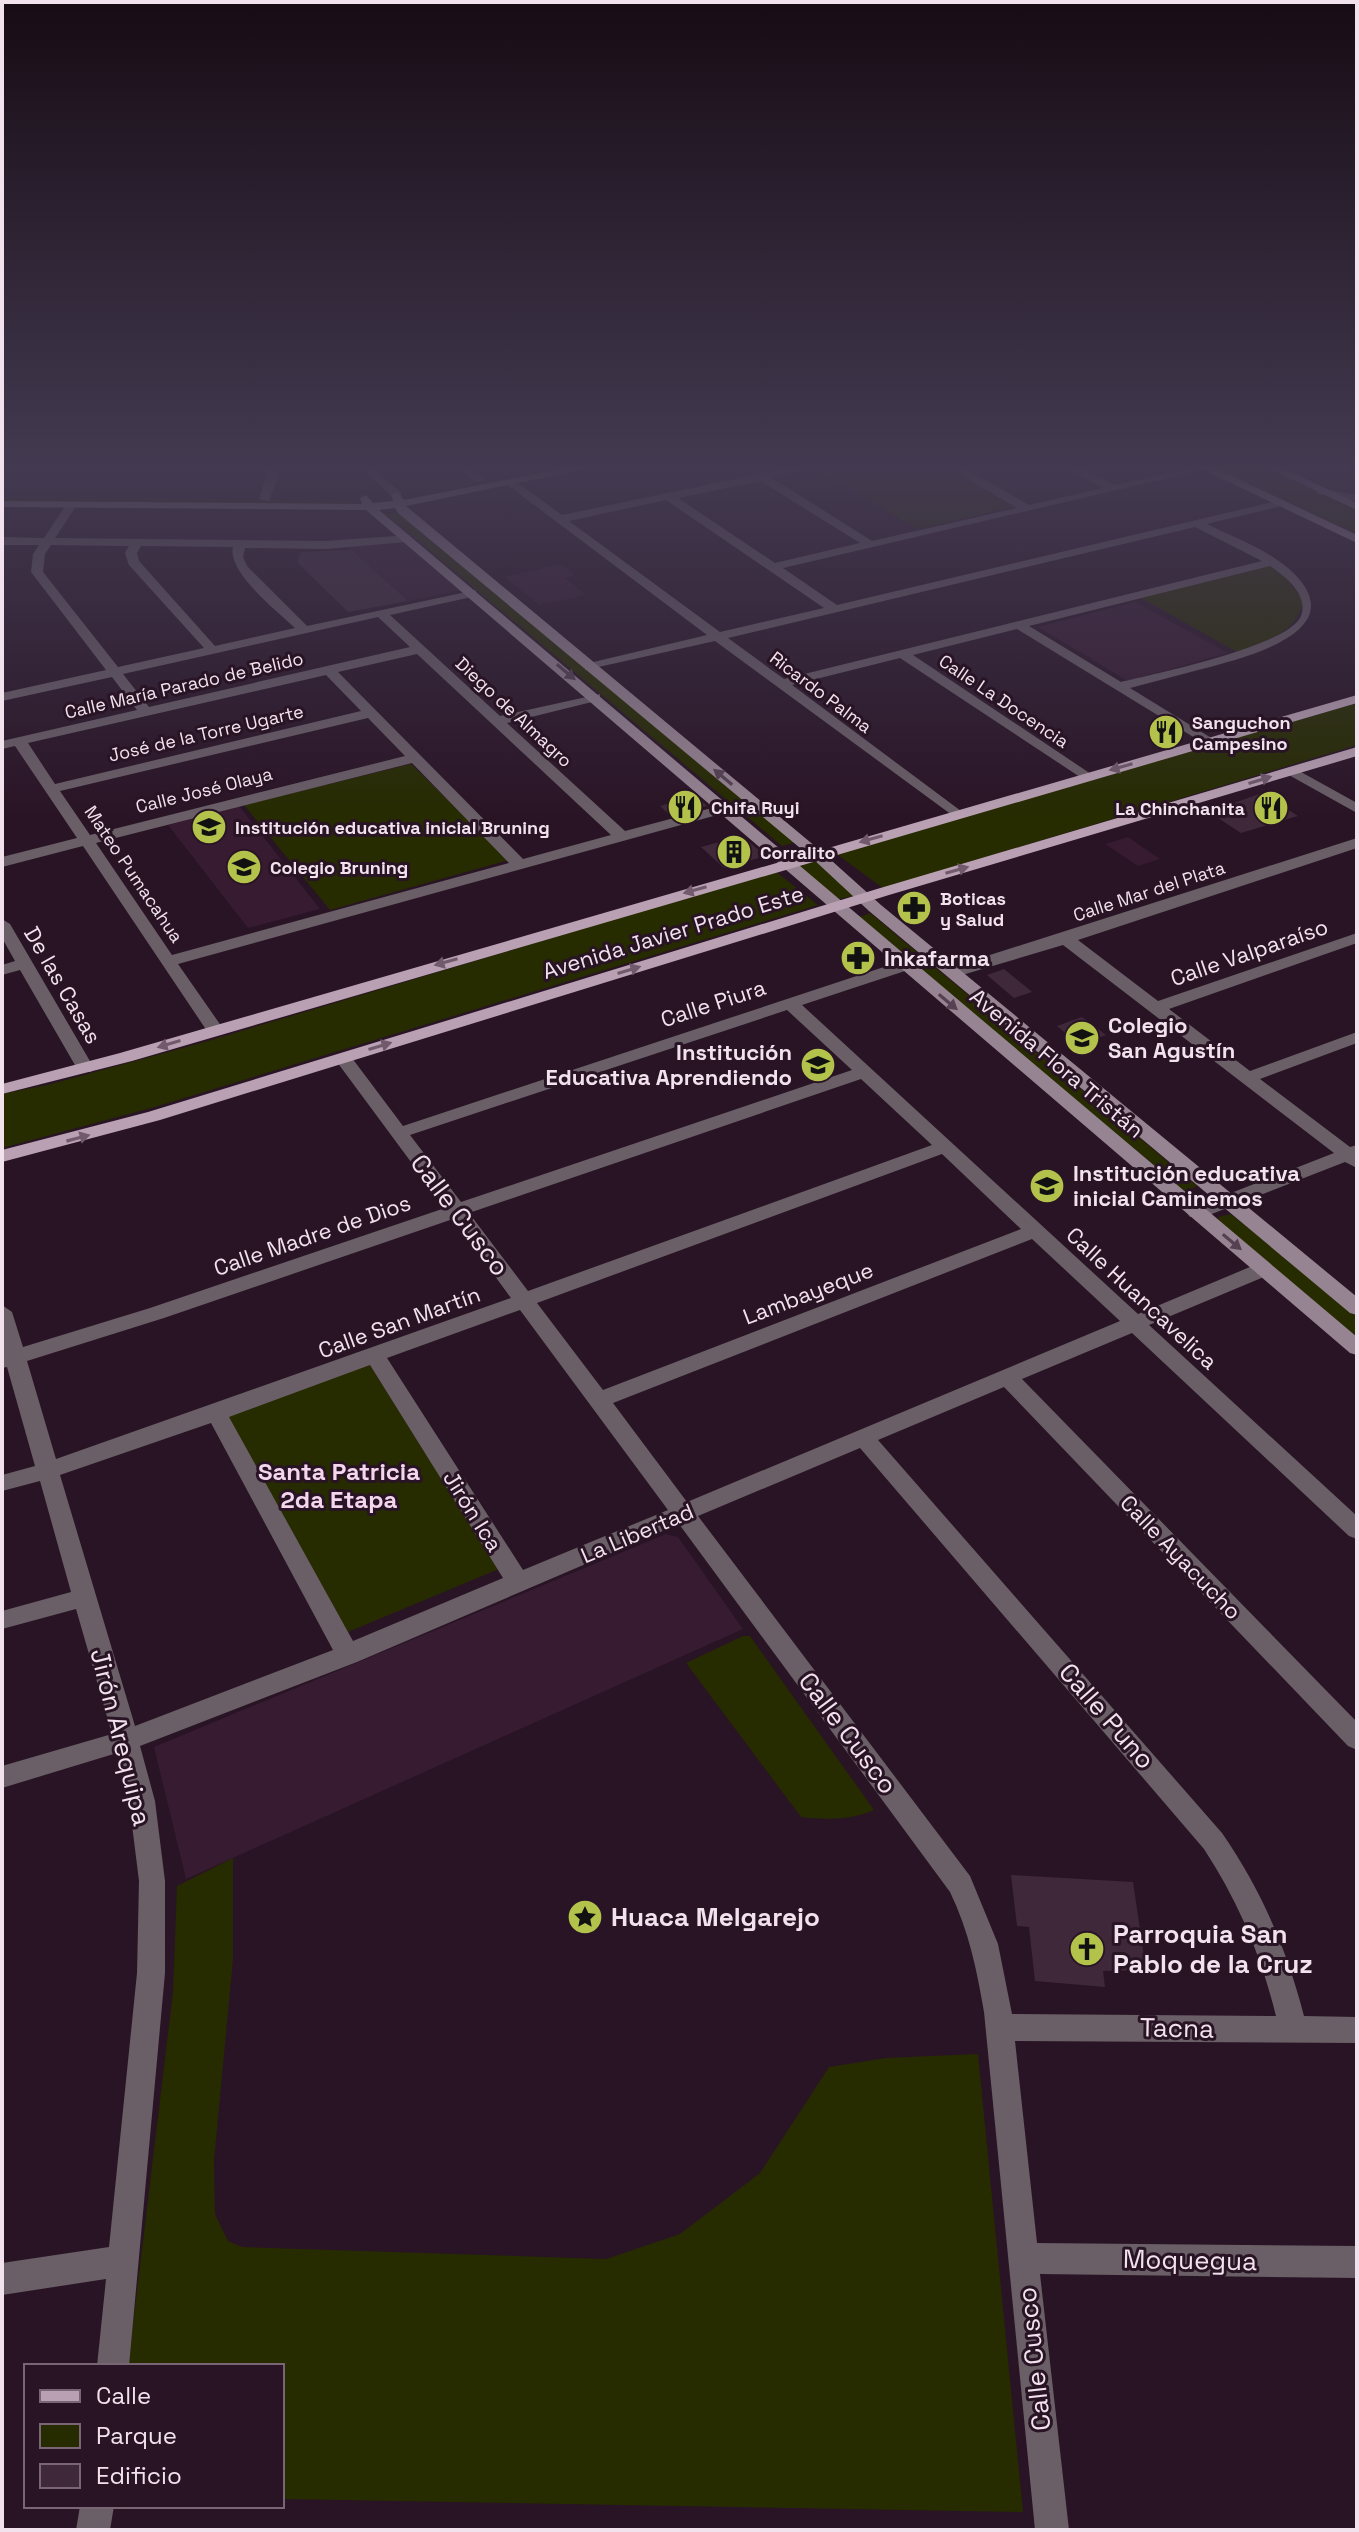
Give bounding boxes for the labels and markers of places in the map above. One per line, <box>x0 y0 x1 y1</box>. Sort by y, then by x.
place label: Sanguchon Campesino <box>1192 711 1291 755</box>
restaurant icon: Sanguchon Campesino <box>1147 713 1185 751</box>
restaurant icon: Chifa Ruyi <box>666 788 704 826</box>
restaurant icon: La Chinchanita <box>1252 789 1290 827</box>
place label: Chifa Ruyi <box>711 796 800 819</box>
place label: La Chinchanita <box>1115 797 1246 820</box>
school or university icon: Institución educativa inicial Bruning <box>190 808 228 846</box>
place label: Institución educativa inicial Bruning <box>235 816 550 839</box>
building icon: Corralito <box>715 833 753 871</box>
place label: Corralito <box>760 841 836 864</box>
school or university icon: Colegio Bruning <box>225 848 263 886</box>
place label: Colegio Bruning <box>270 856 408 879</box>
place label: Boticas y Salud <box>940 887 1006 931</box>
pharmacy icon: Boticas y Salud <box>895 889 933 927</box>
pharmacy icon: Inkafarma <box>839 939 877 977</box>
place label: Inkafarma <box>884 944 990 972</box>
place label: Colegio San Agustín <box>1108 1011 1235 1064</box>
school or university icon: Colegio San Agustín <box>1063 1019 1101 1057</box>
place label: Institución Educativa Aprendiendo <box>546 1038 792 1091</box>
school or university icon: Institución Educativa Aprendiendo <box>799 1046 837 1084</box>
place label: Institución educativa inicial Caminemos <box>1073 1159 1300 1212</box>
school or university icon: Institución educativa inicial Caminemos <box>1028 1167 1066 1205</box>
place icon: Huaca Melgarejo <box>566 1898 604 1936</box>
place label: Huaca Melgarejo <box>611 1900 820 1934</box>
place label: Parroquia San Pablo de la Cruz <box>1113 1917 1313 1981</box>
church icon: Parroquia San Pablo de la Cruz <box>1068 1930 1106 1968</box>

